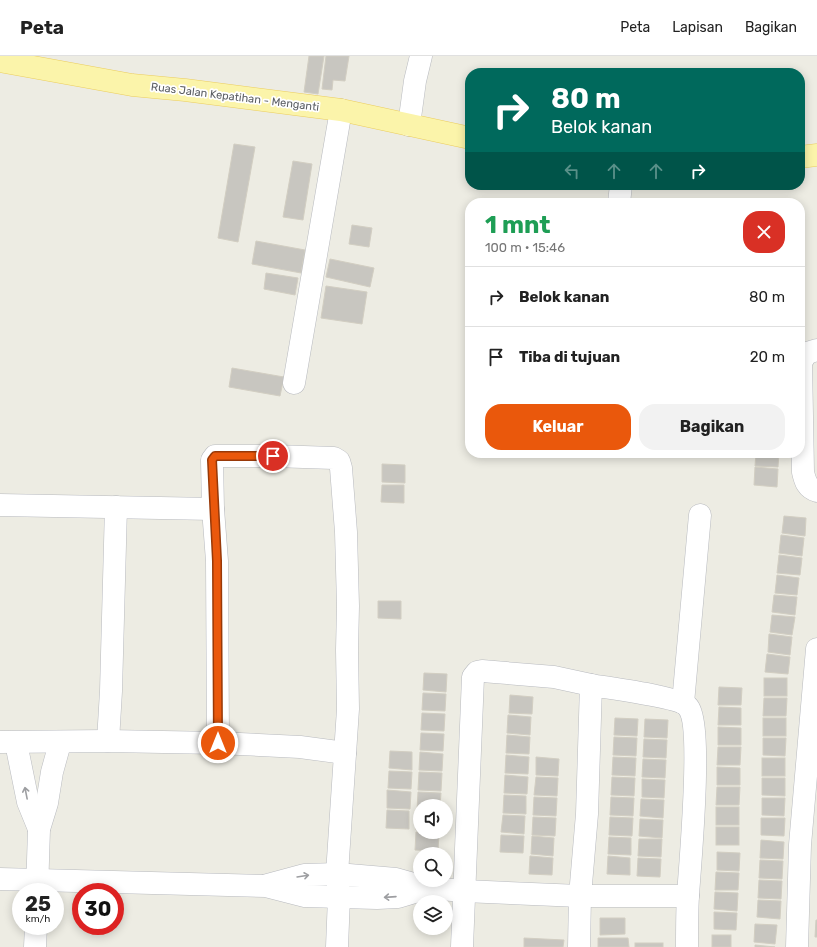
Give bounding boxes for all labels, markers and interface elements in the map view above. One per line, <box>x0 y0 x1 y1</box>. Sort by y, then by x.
text: Peta <box>20 16 64 39</box>
text: Peta <box>620 19 650 36</box>
text: Lapisan <box>672 19 723 36</box>
text: Bagikan <box>745 19 797 36</box>
street label: Ruas Jalan Kepatihan - Menganti <box>150 80 320 114</box>
text: 80 m <box>551 82 621 115</box>
icon: right <box>485 84 537 136</box>
text: Belok kanan <box>551 116 652 138</box>
icon: left <box>561 160 583 182</box>
icon: ahead <box>603 160 625 182</box>
icon: ahead <box>645 160 667 182</box>
icon: right <box>687 160 709 182</box>
text: 1 mnt <box>485 211 551 239</box>
button: close <box>743 211 785 253</box>
text: 100 m · 15:46 <box>485 240 565 255</box>
icon: right <box>485 286 507 308</box>
text: Belok kanan <box>519 288 609 306</box>
text: 80 m <box>749 288 785 306</box>
icon: arrive <box>485 346 507 368</box>
text: Tiba di tujuan <box>519 348 620 366</box>
text: 20 m <box>750 348 785 366</box>
button: Keluar <box>485 404 631 450</box>
button: Bagikan <box>639 404 785 450</box>
pin <box>256 439 290 473</box>
icon: arrive <box>262 445 284 467</box>
position arrow <box>197 722 239 764</box>
one-way arrow <box>21 786 29 799</box>
map controls <box>413 799 453 935</box>
button: sound <box>413 799 453 839</box>
button: search <box>413 847 453 887</box>
one-way arrow <box>297 872 310 880</box>
speed limit sign: 30 <box>72 883 124 935</box>
text: 25 <box>25 892 51 916</box>
one-way arrow <box>384 894 397 901</box>
button: layers <box>413 895 453 935</box>
text: km/h <box>26 913 50 925</box>

